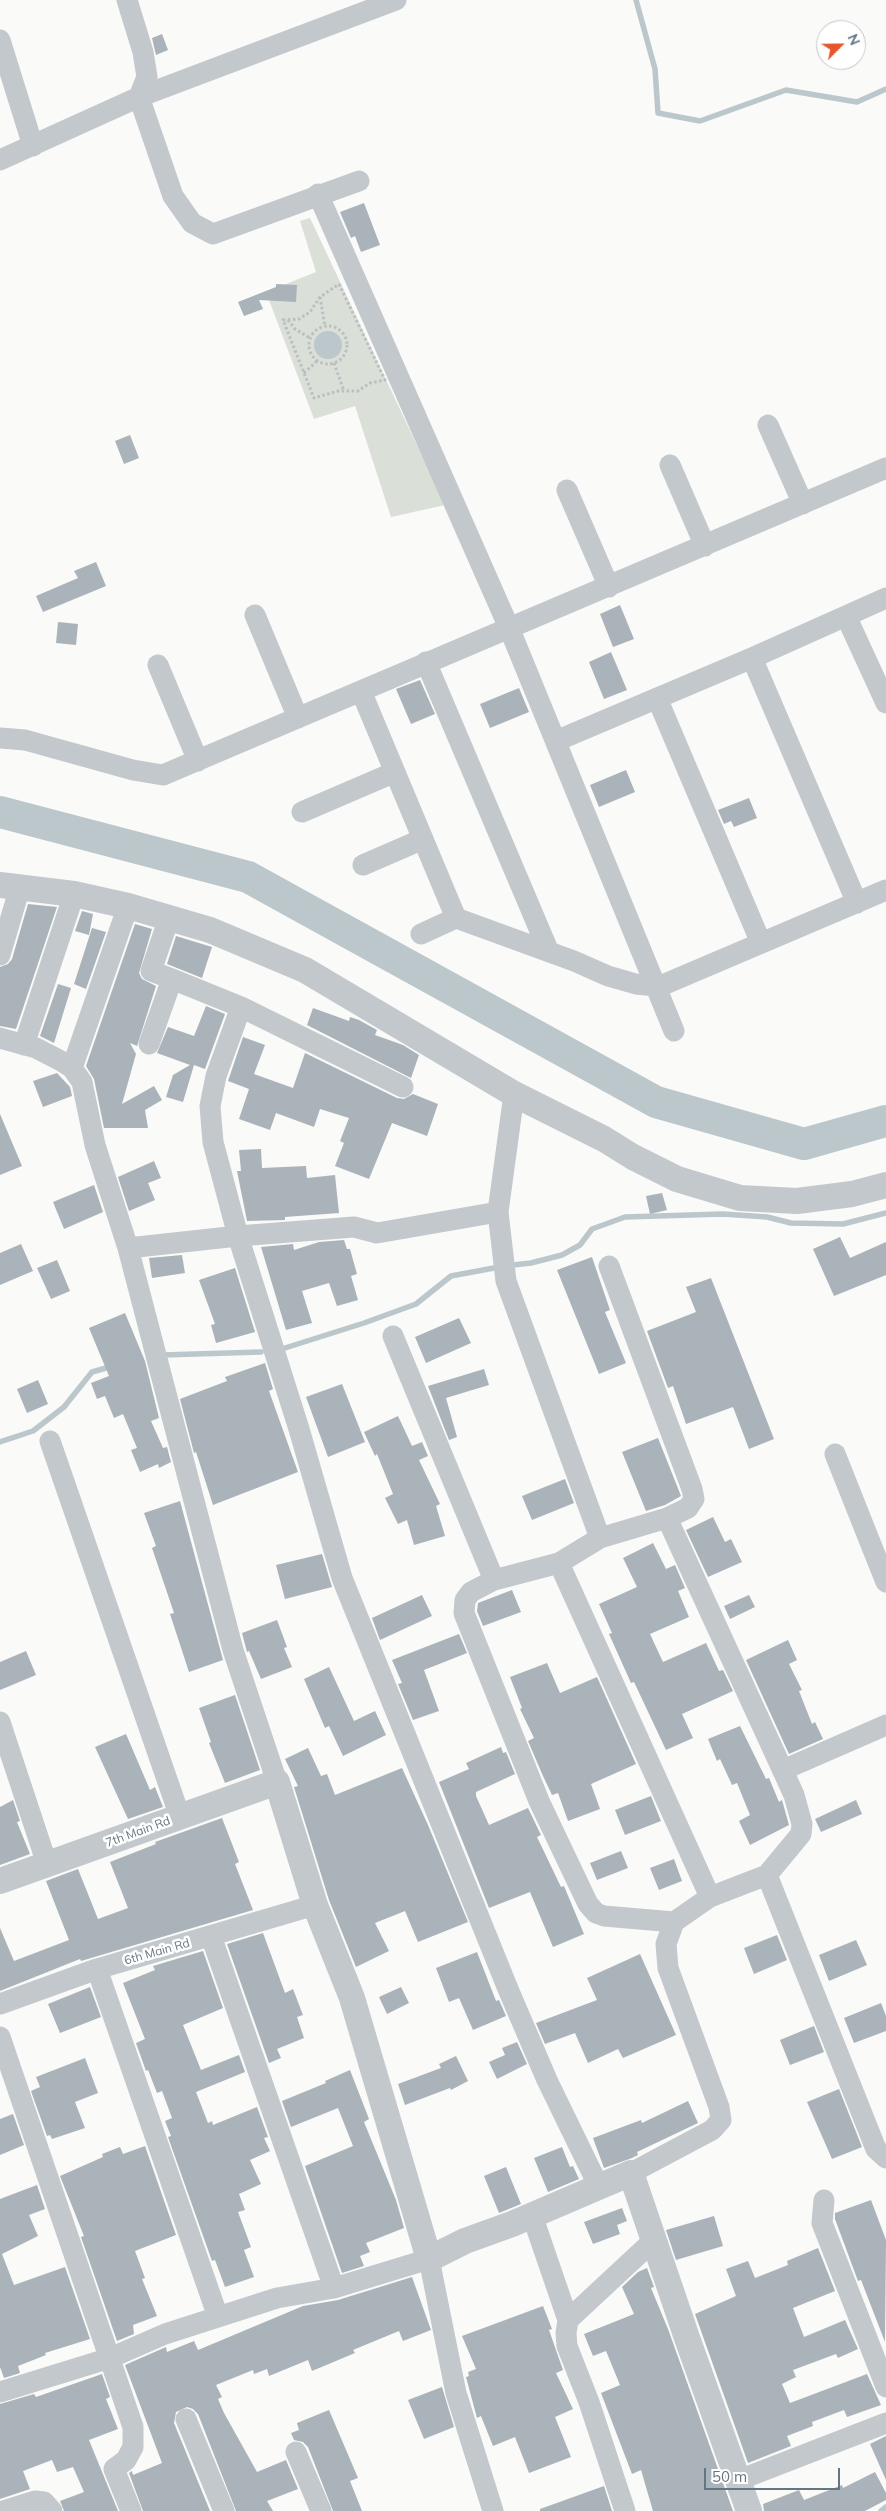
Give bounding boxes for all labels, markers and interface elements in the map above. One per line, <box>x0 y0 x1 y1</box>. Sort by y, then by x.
north arrow <box>816 20 866 70</box>
text: N <box>844 31 864 48</box>
street label: 7th Main Rd <box>104 1814 172 1850</box>
street label: 6th Main Rd <box>123 1936 191 1968</box>
scale bar <box>706 2458 842 2490</box>
text: 50 m <box>712 2467 747 2486</box>

